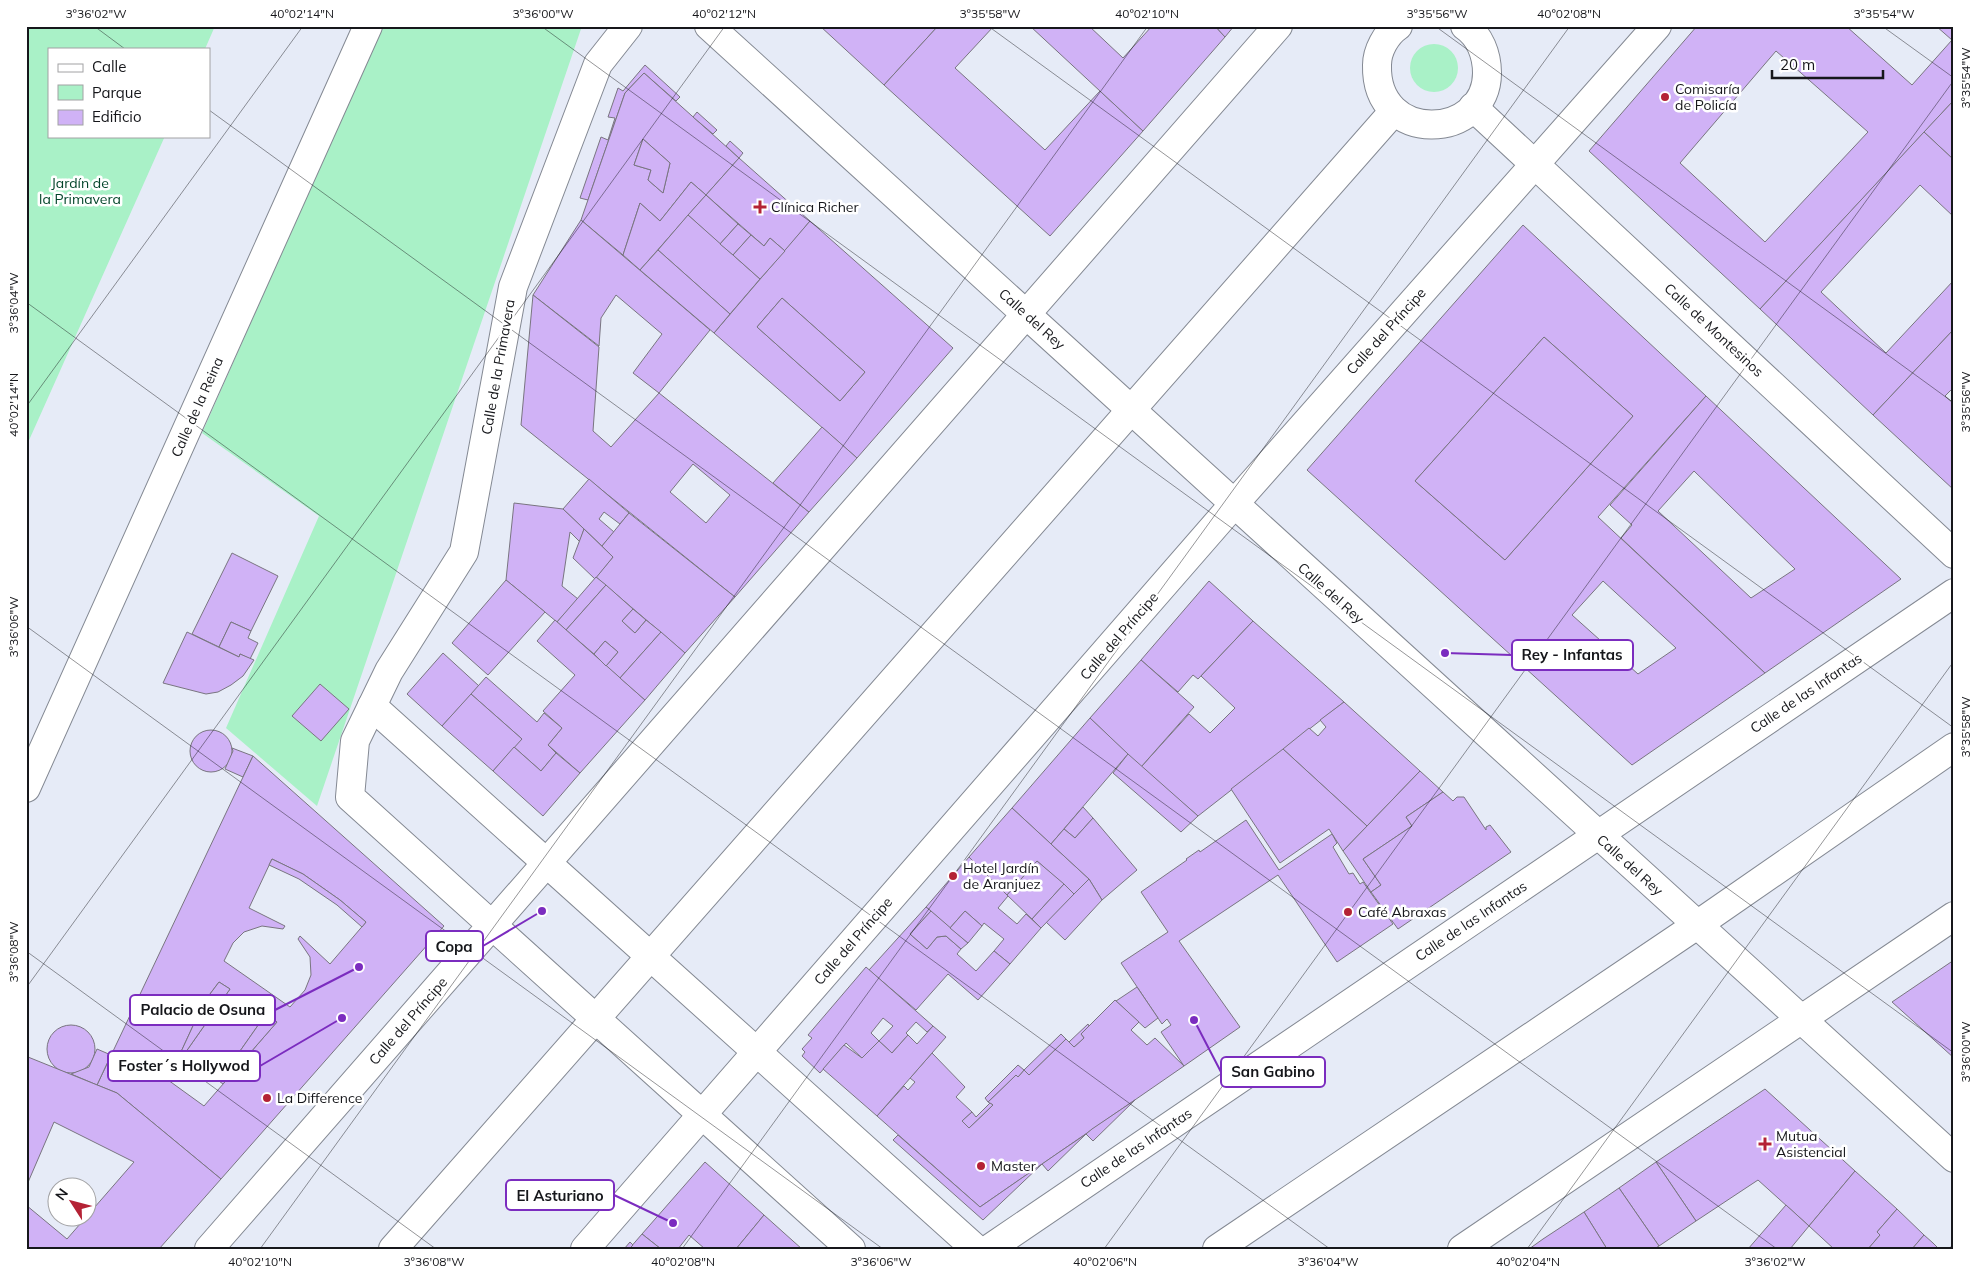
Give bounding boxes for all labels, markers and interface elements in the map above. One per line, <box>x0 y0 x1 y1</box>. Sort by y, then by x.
text: 3°36'02"W <box>65 6 127 21</box>
text: 40°02'14"N <box>270 6 334 21</box>
text: 3°36'00"W <box>512 6 574 21</box>
text: 40°02'12"N <box>692 6 756 21</box>
text: 3°35'58"W <box>959 6 1021 21</box>
text: 40°02'10"N <box>1115 6 1179 21</box>
text: 3°35'56"W <box>1406 6 1468 21</box>
text: 40°02'08"N <box>1537 6 1601 21</box>
text: 3°35'54"W <box>1853 6 1915 21</box>
text: 3°35'54"W <box>1958 47 1973 109</box>
legend <box>48 48 210 138</box>
scale bar <box>1772 48 1884 80</box>
text: 20 m <box>1780 55 1815 74</box>
text: Calle <box>92 57 126 76</box>
place label: Comisaría de Policía <box>1675 80 1740 114</box>
text: Parque <box>92 83 142 102</box>
marker: Comisaría de Policía <box>1659 91 1671 103</box>
text: Edificio <box>92 107 142 126</box>
park label: Jardín de la Primavera <box>39 174 121 208</box>
place label: Clínica Richer <box>771 198 859 216</box>
marker: Clínica Richer <box>753 200 767 214</box>
text: 3°36'04"W <box>6 272 21 334</box>
street label: Calle de Montesinos <box>1661 279 1768 381</box>
street label: Calle del Rey <box>995 284 1069 354</box>
street label: Calle del Príncipe <box>1342 284 1430 378</box>
street label: Calle de la Primavera <box>477 298 519 436</box>
street label: Calle de la Reina <box>167 354 227 460</box>
text: 3°35'56"W <box>1958 371 1973 433</box>
text: 40°02'14"N <box>6 373 21 437</box>
street label: Calle del Rey <box>1294 558 1368 628</box>
street label: Calle del Príncipe <box>1076 588 1162 684</box>
text: 3°36'06"W <box>6 596 21 658</box>
callout: Rey - Infantas <box>1512 640 1633 670</box>
text: Rey - Infantas <box>1522 645 1622 664</box>
street label: Calle de las Infantas <box>1747 649 1865 737</box>
text: 3°35'58"W <box>1958 696 1973 758</box>
street label: Calle del Rey <box>1593 830 1667 900</box>
place label: Hotel Jardín de Aranjuez <box>963 859 1041 893</box>
marker: Hotel Jardín de Aranjuez <box>947 870 959 882</box>
street label: Calle de las Infantas <box>1412 877 1530 965</box>
street label: Calle del Príncipe <box>810 893 896 989</box>
place label: Café Abraxas <box>1358 903 1446 921</box>
marker: Café Abraxas <box>1342 906 1354 918</box>
text: 3°36'08"W <box>6 921 21 983</box>
callout: Copa <box>426 931 483 961</box>
text: Copa <box>435 937 473 956</box>
street label: Calle del Príncipe <box>365 973 451 1069</box>
callout: Palacio de Osuna <box>130 995 275 1025</box>
text: Palacio de Osuna <box>141 1000 265 1019</box>
text: 3°36'00"W <box>1958 1021 1973 1083</box>
callout: Foster´s Hollywod <box>108 1051 260 1081</box>
text: Foster´s Hollywod <box>118 1056 250 1075</box>
callout: San Gabino <box>1221 1057 1325 1087</box>
text: San Gabino <box>1231 1062 1315 1081</box>
place label: La Difference <box>277 1089 362 1107</box>
marker: La Difference <box>261 1092 273 1104</box>
street label: Calle de las Infantas <box>1077 1104 1195 1192</box>
place label: Mutua Asistencial <box>1776 1127 1846 1161</box>
marker: Mutua Asistencial <box>1758 1137 1772 1151</box>
place label: Master <box>991 1157 1037 1175</box>
marker: Master <box>975 1160 987 1172</box>
north arrow <box>48 1178 98 1228</box>
callout: El Asturiano <box>506 1180 614 1210</box>
text: N <box>51 1185 72 1204</box>
text: El Asturiano <box>516 1186 604 1205</box>
text: 40°02'10"N <box>228 1254 292 1269</box>
text: 3°36'08"W <box>403 1254 465 1269</box>
text: 40°02'08"N <box>651 1254 715 1269</box>
text: 3°36'06"W <box>850 1254 912 1269</box>
text: 40°02'06"N <box>1073 1254 1137 1269</box>
text: 3°36'04"W <box>1297 1254 1359 1269</box>
text: 40°02'04"N <box>1496 1254 1560 1269</box>
text: 3°36'02"W <box>1744 1254 1806 1269</box>

